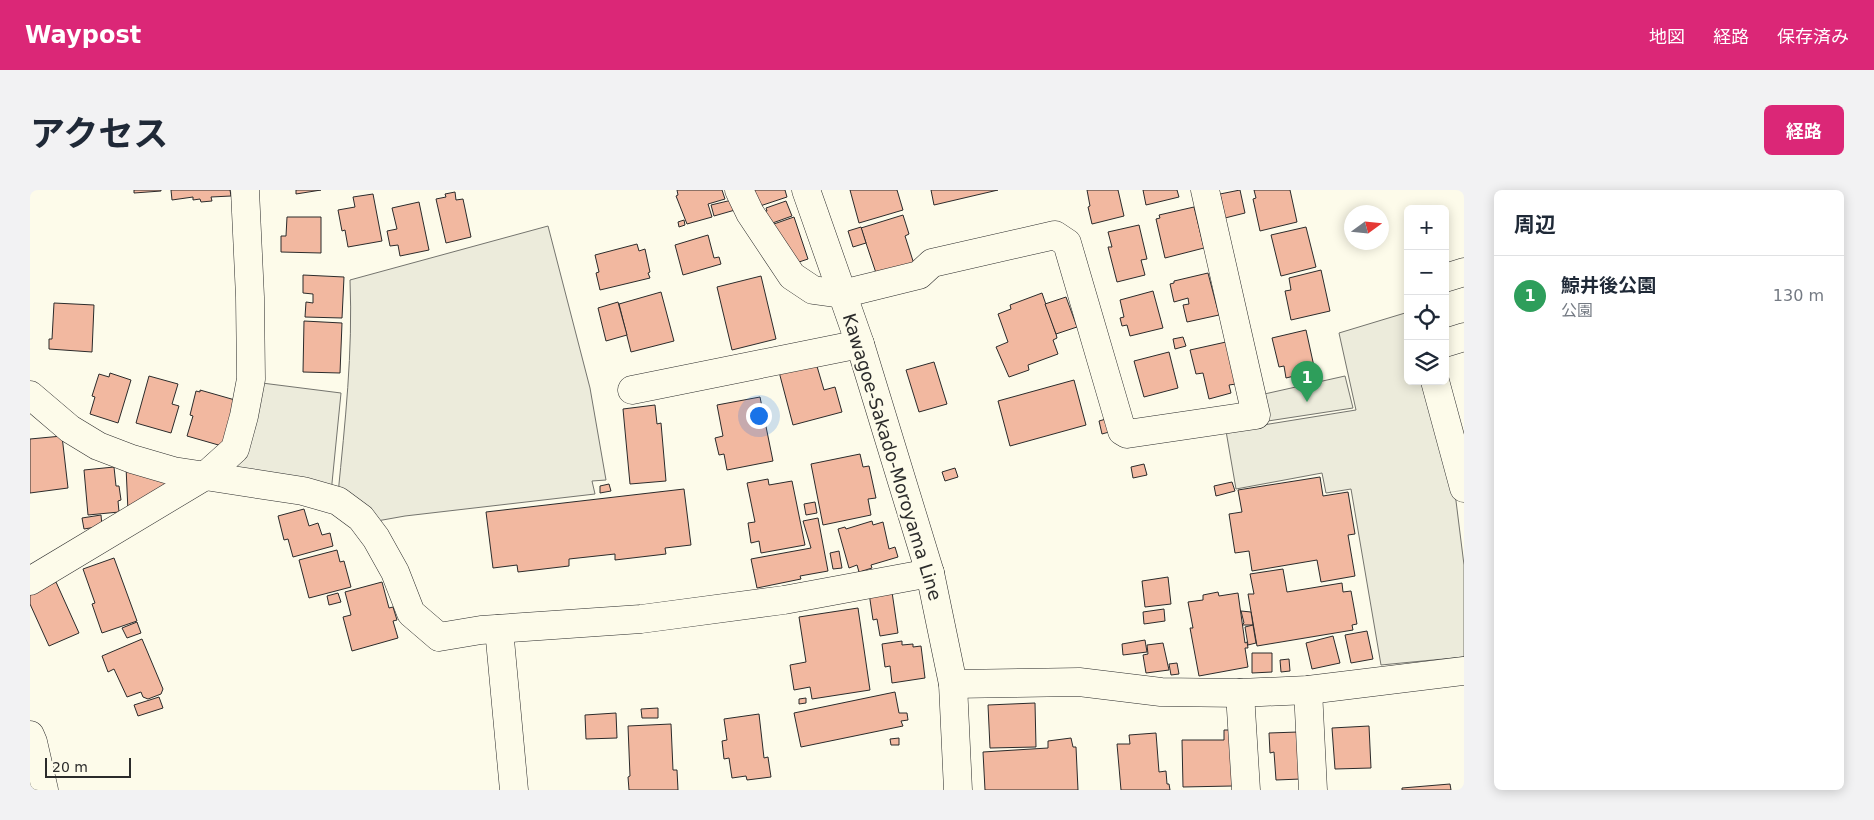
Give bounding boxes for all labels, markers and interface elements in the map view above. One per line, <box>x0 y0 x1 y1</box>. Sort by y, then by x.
text: Waypost <box>25 21 141 49</box>
text: 地図 <box>1649 26 1685 47</box>
text: 経路 <box>1713 26 1749 47</box>
text: 保存済み <box>1777 26 1849 47</box>
button: 経路 <box>1764 105 1844 155</box>
text: アクセス <box>30 114 168 154</box>
north arrow <box>1344 205 1389 250</box>
map controls <box>1404 205 1449 385</box>
button: + <box>1404 205 1449 250</box>
text: 周辺 <box>1514 213 1556 237</box>
button: − <box>1404 250 1449 295</box>
text: 鯨井後公園 <box>1561 274 1656 296</box>
text: 1 <box>1524 286 1536 305</box>
text: 130 m <box>1773 286 1824 305</box>
button: locate <box>1404 295 1449 340</box>
text: 公園 <box>1561 301 1593 320</box>
street label: Kawagoe-Sakado-Moroyama Line <box>839 311 946 603</box>
button: layers <box>1404 340 1449 385</box>
pin: 1 <box>1291 361 1323 402</box>
your location <box>746 403 772 429</box>
scale bar <box>45 755 131 778</box>
text: 20 m <box>52 759 88 775</box>

